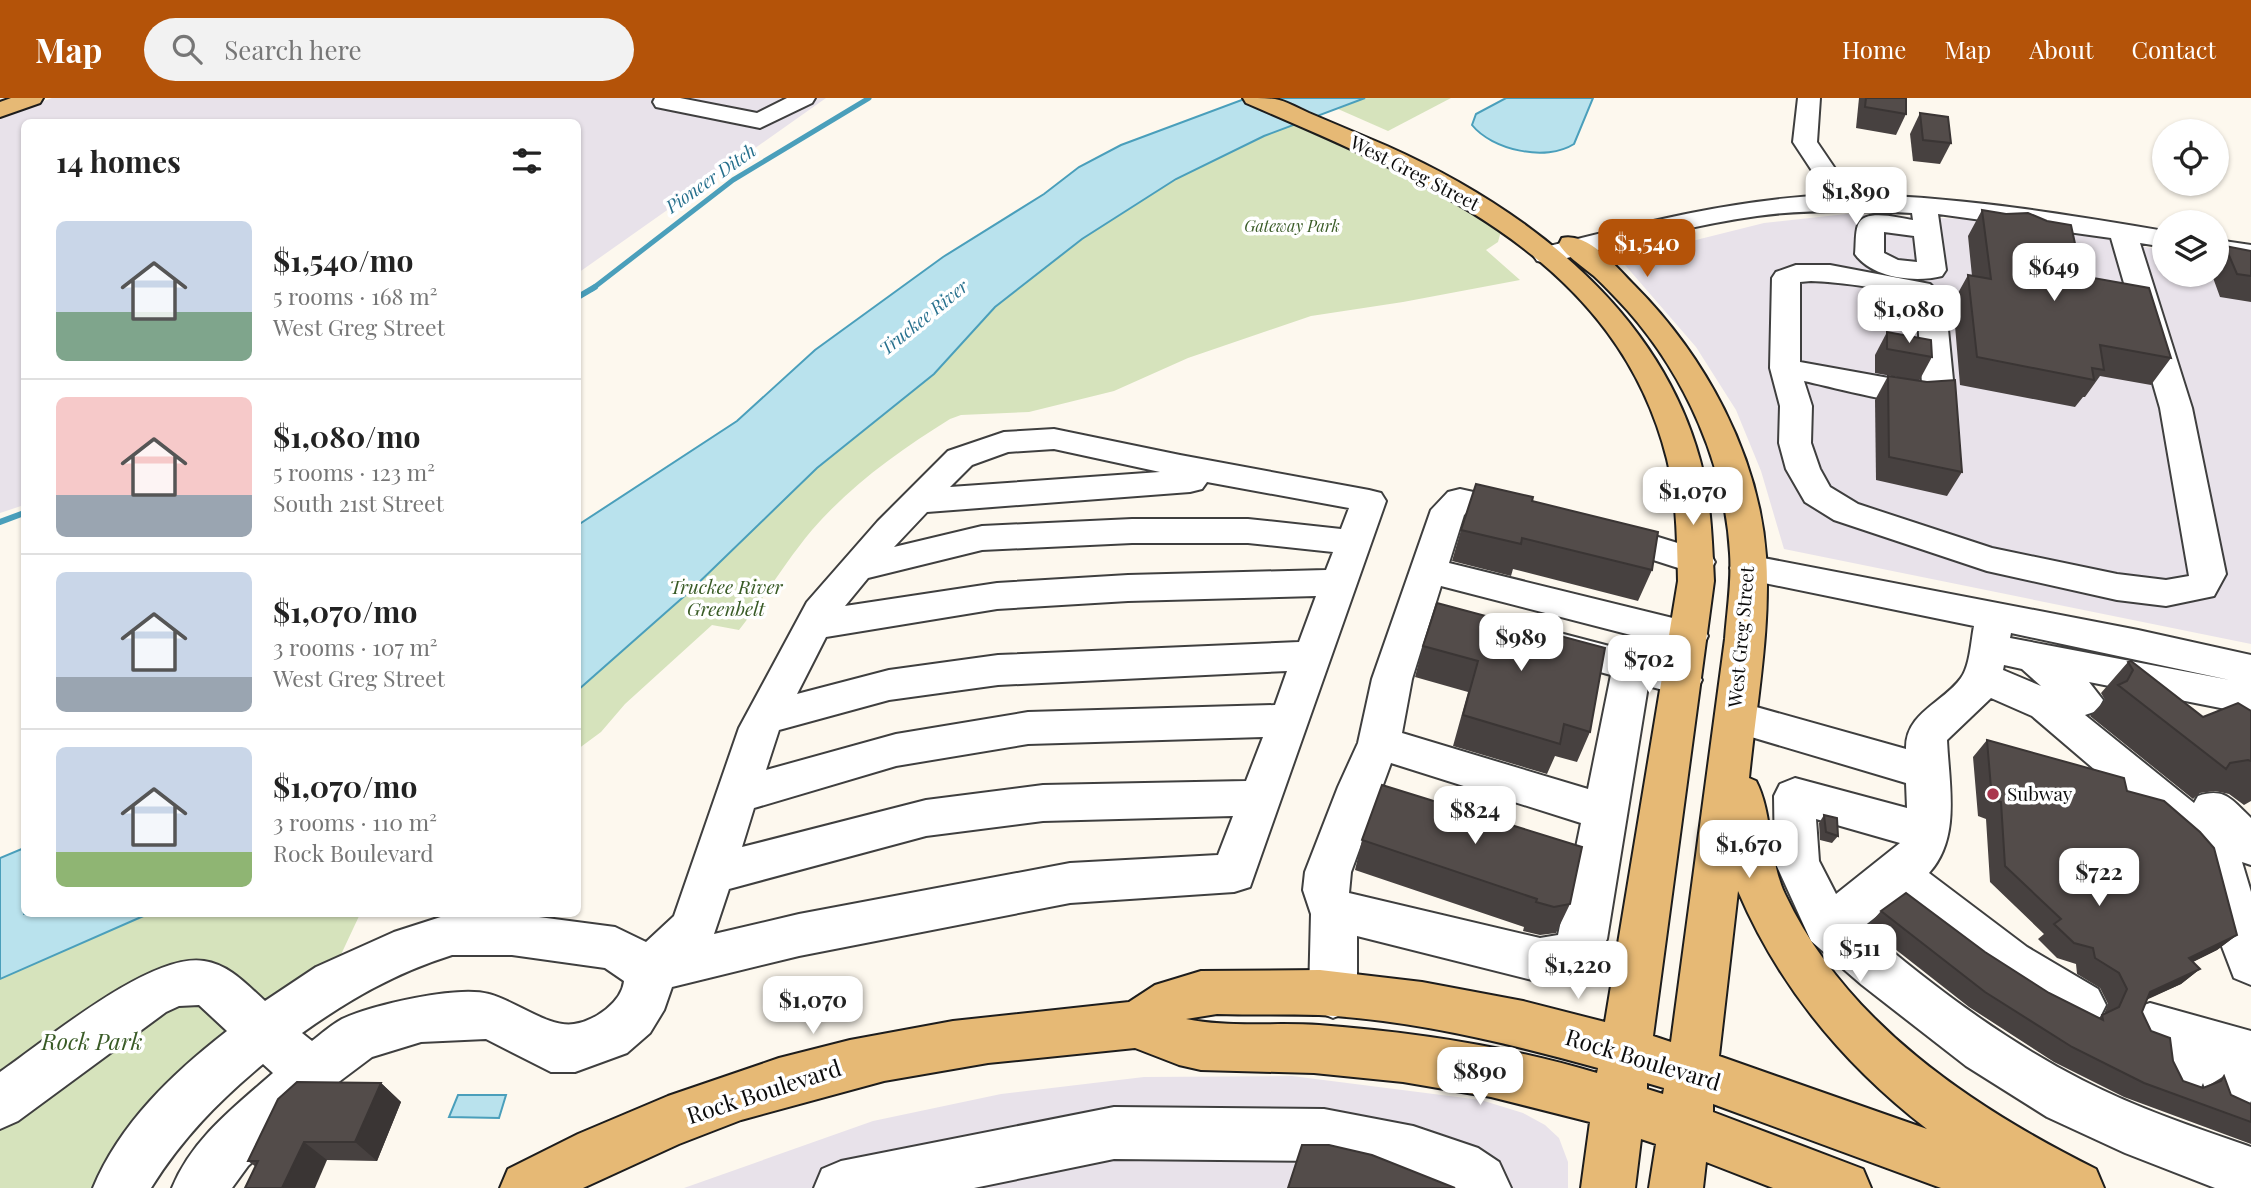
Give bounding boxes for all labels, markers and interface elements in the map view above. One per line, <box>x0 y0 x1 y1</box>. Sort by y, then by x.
search box <box>144 18 634 81</box>
text: Map <box>35 27 102 71</box>
icon: search <box>168 30 206 68</box>
text: Search here <box>224 32 362 67</box>
text: Home <box>1842 33 1906 65</box>
text: Map <box>1944 33 1991 65</box>
text: About <box>2029 33 2093 65</box>
text: Contact <box>2131 33 2216 65</box>
map controls <box>2152 119 2229 287</box>
button: locate <box>2152 119 2229 196</box>
street label: West Greg Street <box>1345 128 1485 216</box>
water label: Pioneer Ditch <box>660 138 760 219</box>
text: 14 homes <box>56 141 181 181</box>
icon: filters <box>508 142 546 180</box>
pin: $1,890 <box>1799 167 1913 227</box>
text: $1,890 <box>1822 174 1890 205</box>
button: layers <box>2152 210 2229 287</box>
park label: Gateway Park <box>1244 215 1340 236</box>
pin: $1,540 <box>1590 220 1704 279</box>
text: $1,540 <box>1614 226 1680 257</box>
text: $1,540/mo <box>273 240 414 280</box>
pin: $649 <box>2013 244 2095 303</box>
icon: home <box>112 249 196 333</box>
text: $649 <box>2029 250 2079 281</box>
water label: Truckee River <box>874 273 974 360</box>
text: 5 rooms · 168 m² <box>273 280 437 311</box>
pin: $1,080 <box>1852 286 1966 345</box>
text: $1,080 <box>1874 292 1944 323</box>
text: West Greg Street <box>273 311 445 342</box>
text: $1,080/mo <box>273 416 421 456</box>
icon: home <box>112 425 196 509</box>
text: 5 rooms · 123 m² <box>273 456 435 487</box>
pin: $1,070 <box>1636 468 1750 527</box>
text: $1,070 <box>1659 474 1727 505</box>
text: South 21st Street <box>273 487 444 518</box>
street label: West Greg Street <box>1721 565 1759 710</box>
park label: Truckee River Greenbelt <box>669 573 784 621</box>
text: $1,070/mo <box>273 591 417 631</box>
icon: home <box>112 600 196 684</box>
pin: $989 <box>1480 614 1562 673</box>
text: $989 <box>1495 620 1547 651</box>
text: 3 rooms · 107 m² <box>273 631 438 662</box>
pin: $702 <box>1608 636 1690 695</box>
text: $702 <box>1624 642 1674 673</box>
text: West Greg Street <box>273 662 445 693</box>
text: $1,070/mo <box>273 766 417 806</box>
icon: home <box>112 775 196 859</box>
place label: Subway <box>2007 780 2073 806</box>
pin: $824 <box>1434 786 1516 846</box>
marker: Subway <box>1985 786 2001 802</box>
text: $824 <box>1450 793 1500 824</box>
text: 3 rooms · 110 m² <box>273 806 437 837</box>
pin: $1,670 <box>1692 820 1806 880</box>
text: $1,670 <box>1716 827 1782 858</box>
text: Rock Boulevard <box>273 837 434 868</box>
pin: $722 <box>2058 848 2140 908</box>
text: $722 <box>2075 855 2123 886</box>
pin: $511 <box>1819 924 1901 984</box>
text: $511 <box>1839 931 1881 962</box>
pin: $1,220 <box>1521 942 1635 1001</box>
text: $1,220 <box>1544 948 1612 979</box>
pin: $1,070 <box>756 976 870 1036</box>
text: $1,070 <box>779 983 847 1014</box>
street label: Rock Boulevard <box>1562 1020 1725 1097</box>
park label: Rock Park <box>40 1025 143 1056</box>
pin: $890 <box>1439 1048 1521 1107</box>
street label: Rock Boulevard <box>682 1051 845 1130</box>
text: $890 <box>1453 1054 1507 1085</box>

